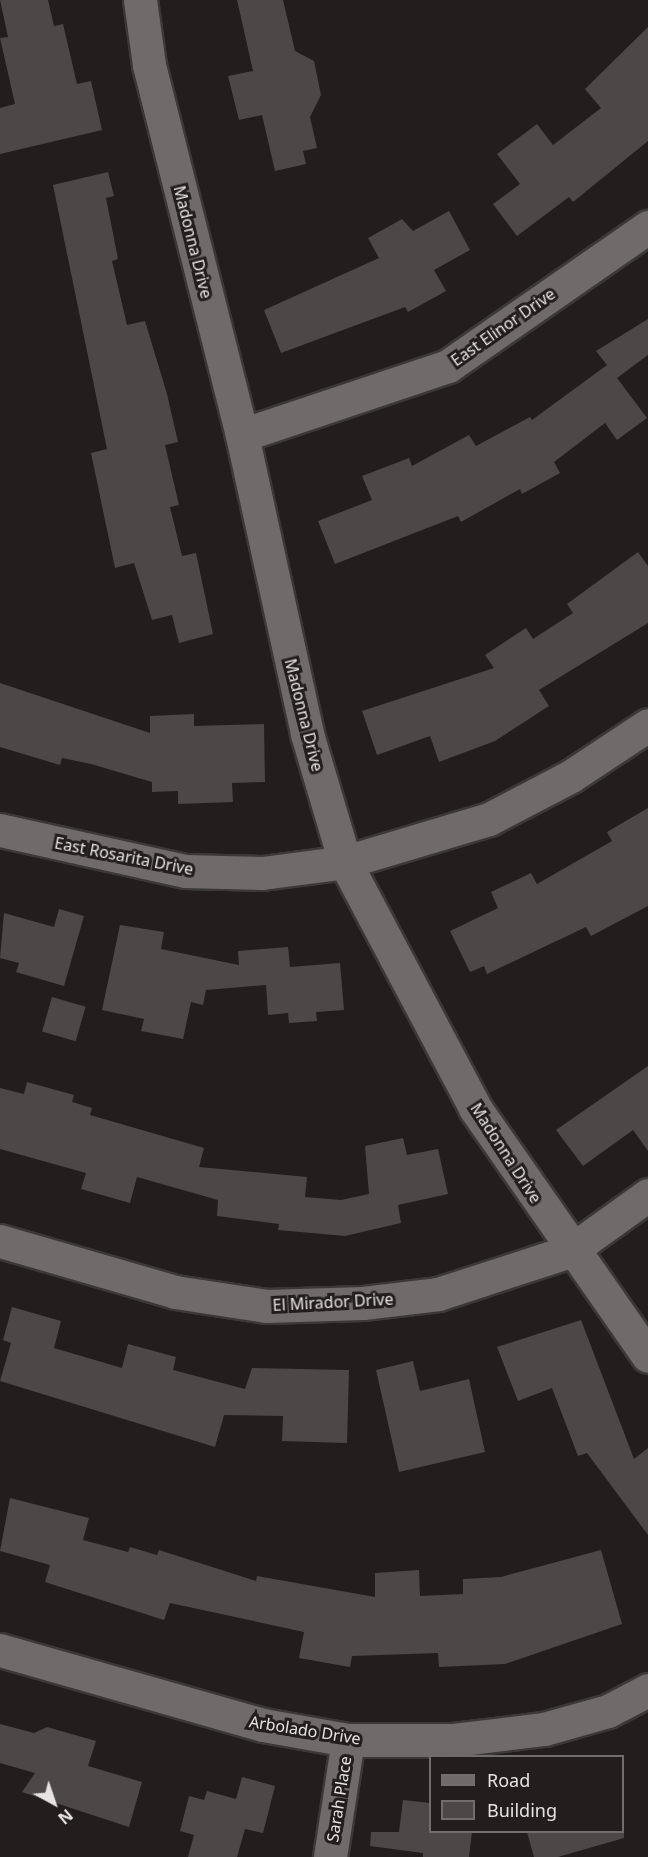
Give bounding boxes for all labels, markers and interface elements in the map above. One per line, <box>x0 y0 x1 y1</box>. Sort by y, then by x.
street label: Madonna Drive <box>170 184 216 300</box>
street label: East Elinor Drive <box>447 284 559 370</box>
street label: Madonna Drive <box>281 657 327 773</box>
street label: East Rosarita Drive <box>53 833 195 879</box>
street label: Madonna Drive <box>466 1099 546 1207</box>
street label: El Mirador Drive <box>272 1289 394 1315</box>
street label: Arbolado Drive <box>248 1712 362 1748</box>
street label: Sarah Place <box>323 1755 355 1843</box>
legend <box>429 1755 624 1833</box>
text: Road <box>487 1768 530 1792</box>
north arrow <box>24 1773 84 1833</box>
text: Building <box>487 1798 557 1822</box>
text: N <box>54 1804 78 1829</box>

